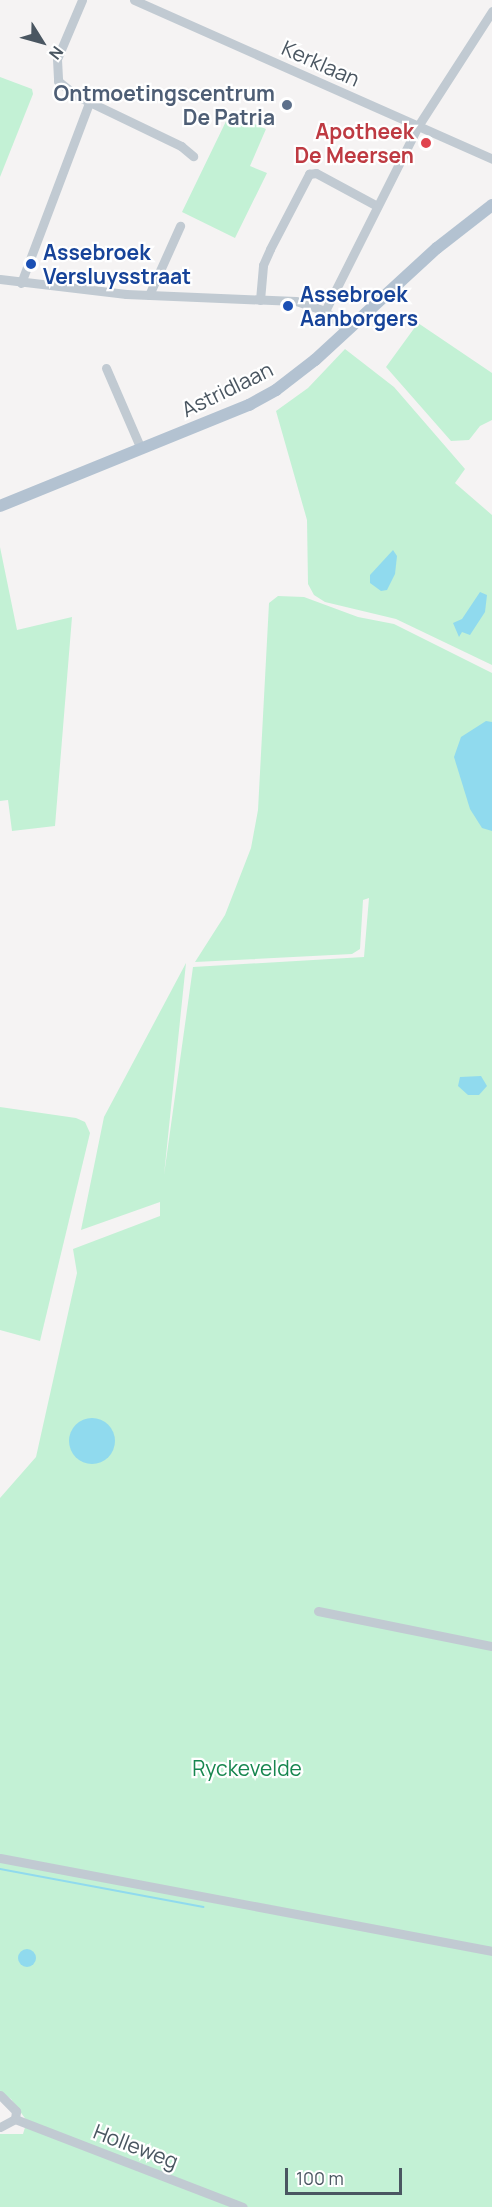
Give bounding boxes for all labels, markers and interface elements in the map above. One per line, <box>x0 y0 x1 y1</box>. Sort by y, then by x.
north arrow <box>12 12 72 72</box>
street label: Kerklaan <box>278 35 364 91</box>
text: N <box>44 42 69 64</box>
place label: Ontmoetingscentrum De Patria <box>54 80 275 130</box>
marker: Ontmoetingscentrum De Patria <box>280 98 294 112</box>
place label: Apotheek De Meersen <box>294 118 414 168</box>
marker: Apotheek De Meersen <box>419 136 433 150</box>
place label: Assebroek Versluysstraat <box>43 239 191 289</box>
marker: Assebroek Versluysstraat <box>24 257 38 271</box>
place label: Assebroek Aanborgers <box>300 281 418 331</box>
marker: Assebroek Aanborgers <box>281 299 295 313</box>
street label: Astridlaan <box>177 356 277 422</box>
park label: Ryckevelde <box>192 1755 302 1781</box>
street label: Holleweg <box>90 2118 182 2174</box>
scale bar <box>288 2156 405 2194</box>
text: 100 m <box>296 2166 344 2190</box>

